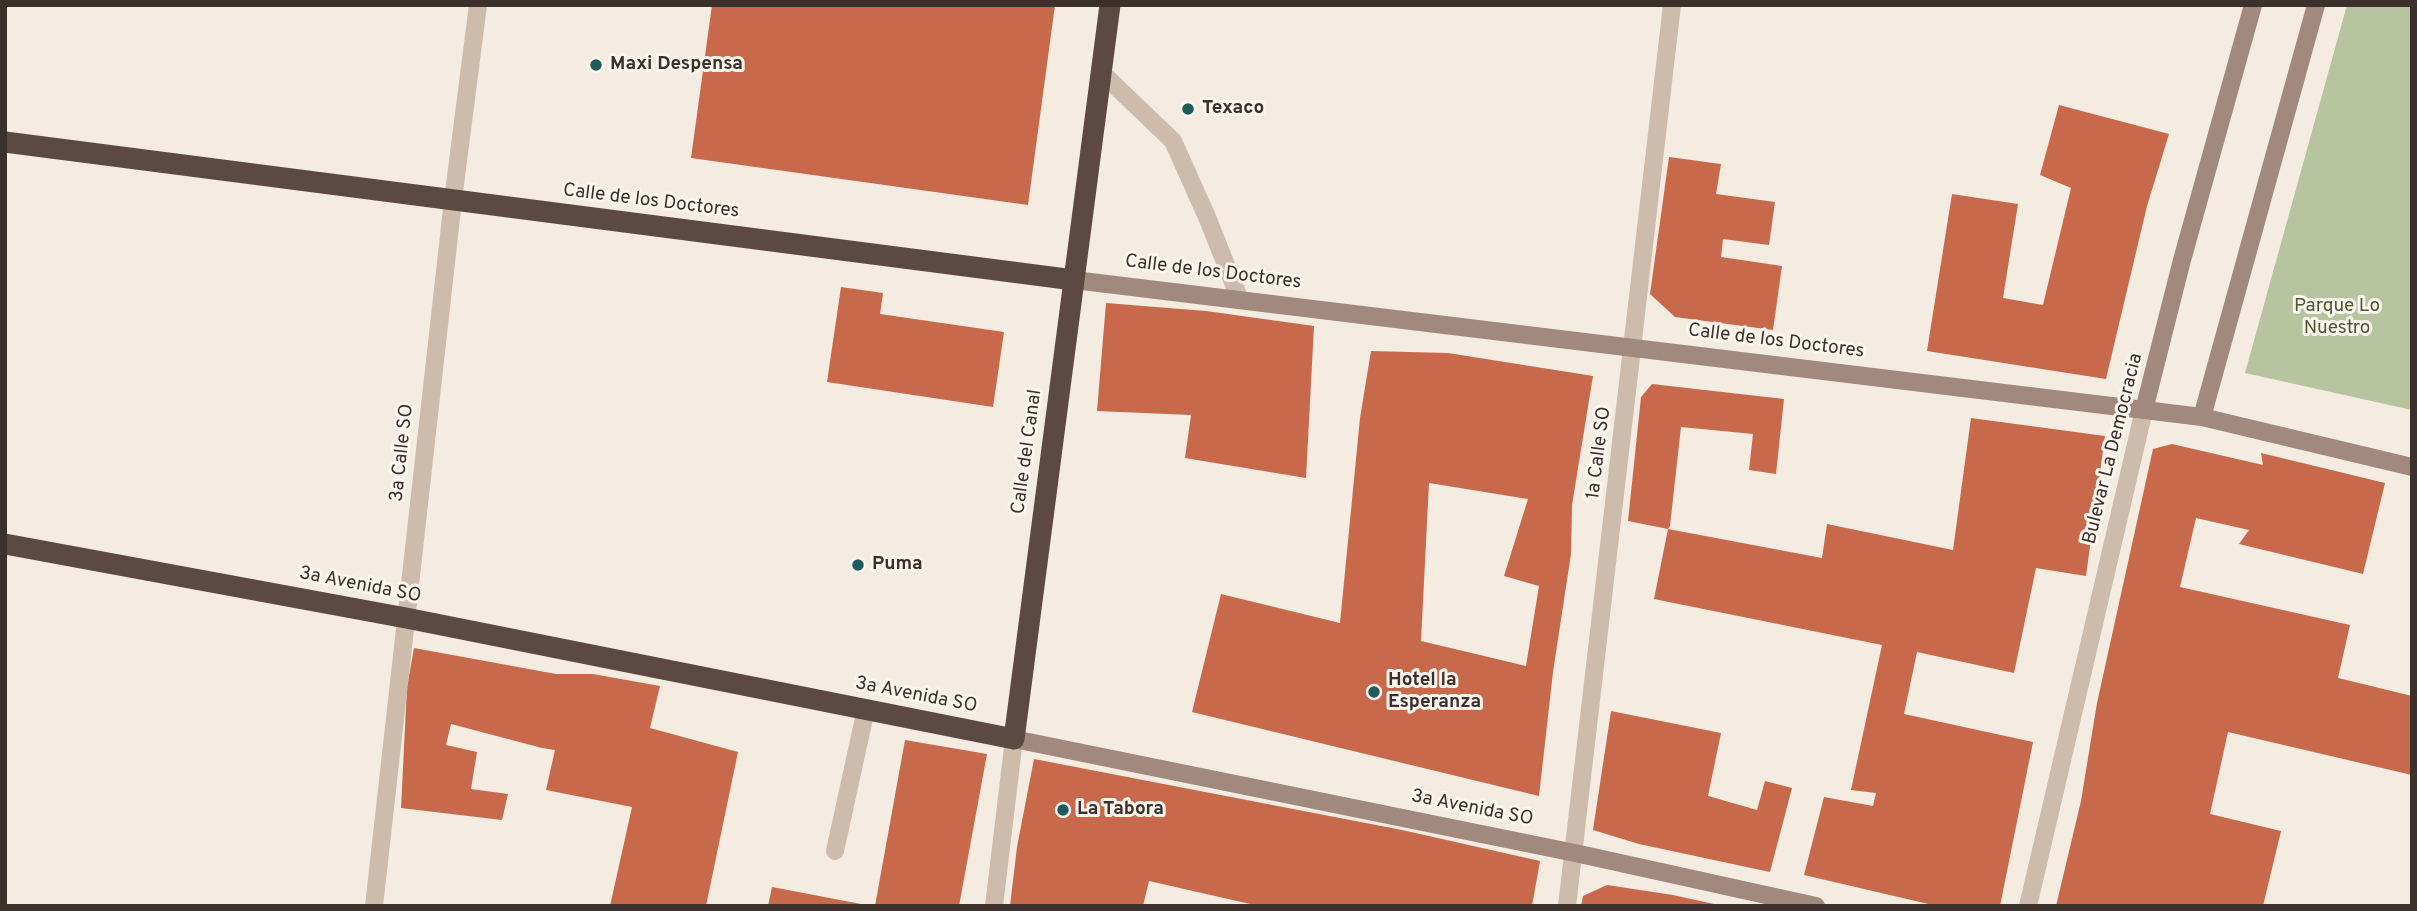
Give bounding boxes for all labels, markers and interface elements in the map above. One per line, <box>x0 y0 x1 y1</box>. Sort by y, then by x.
place label: Maxi Despensa <box>610 54 743 76</box>
marker: Maxi Despensa <box>588 57 604 73</box>
place label: Texaco <box>1202 98 1264 120</box>
marker: Texaco <box>1180 101 1196 117</box>
street label: Calle de los Doctores <box>562 180 740 224</box>
street label: Calle de los Doctores <box>1124 251 1302 295</box>
park label: Parque Lo Nuestro <box>2294 296 2380 340</box>
street label: Calle de los Doctores <box>1687 320 1865 364</box>
street label: Bulevar La Democracia <box>2079 351 2149 547</box>
street label: Calle del Canal <box>1008 388 1048 516</box>
street label: 3a Calle SO <box>387 403 419 503</box>
street label: 1a Calle SO <box>1583 405 1617 501</box>
place label: Puma <box>872 554 923 576</box>
marker: Puma <box>850 557 866 573</box>
street label: 3a Avenida SO <box>297 563 423 609</box>
place label: Hotel la Esperanza <box>1388 670 1481 714</box>
street label: 3a Avenida SO <box>853 673 979 719</box>
marker: Hotel la Esperanza <box>1366 684 1382 700</box>
street label: 3a Avenida SO <box>1409 786 1535 832</box>
place label: La Tabora <box>1077 799 1164 821</box>
marker: La Tabora <box>1055 802 1071 818</box>

